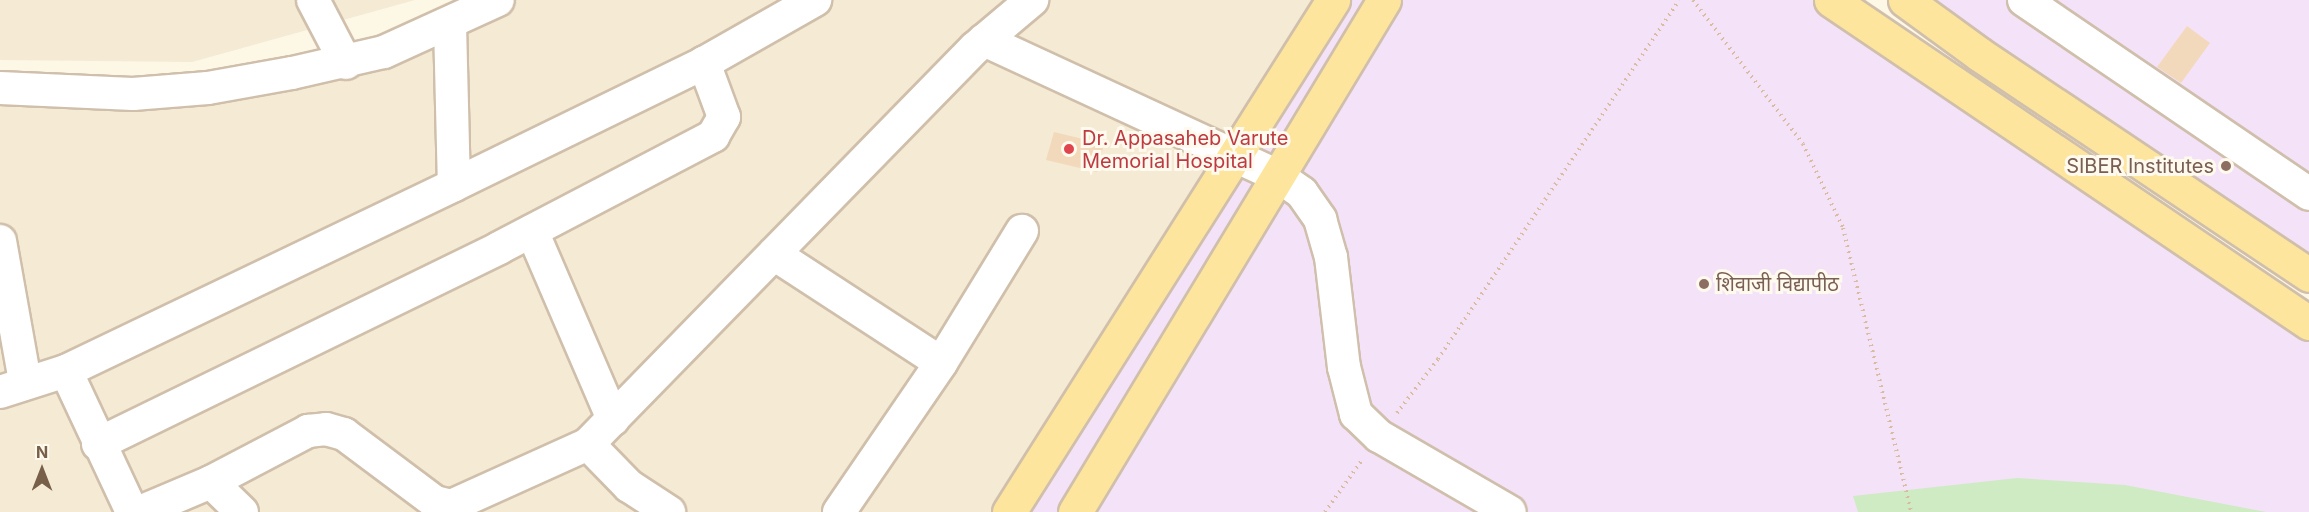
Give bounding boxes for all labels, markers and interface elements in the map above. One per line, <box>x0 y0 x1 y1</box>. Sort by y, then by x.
place label: Dr. Appasaheb Varute Memorial Hospital <box>1082 126 1288 173</box>
marker: Dr. Appasaheb Varute Memorial Hospital <box>1060 140 1078 158</box>
place label: SIBER Institutes <box>2066 154 2214 178</box>
marker: SIBER Institutes <box>2219 159 2233 173</box>
place label: शिवाजी विद्यापीठ <box>1716 272 1839 296</box>
marker: शिवाजी विद्यापीठ <box>1697 277 1711 291</box>
north arrow <box>12 440 72 500</box>
text: N <box>36 442 48 462</box>

